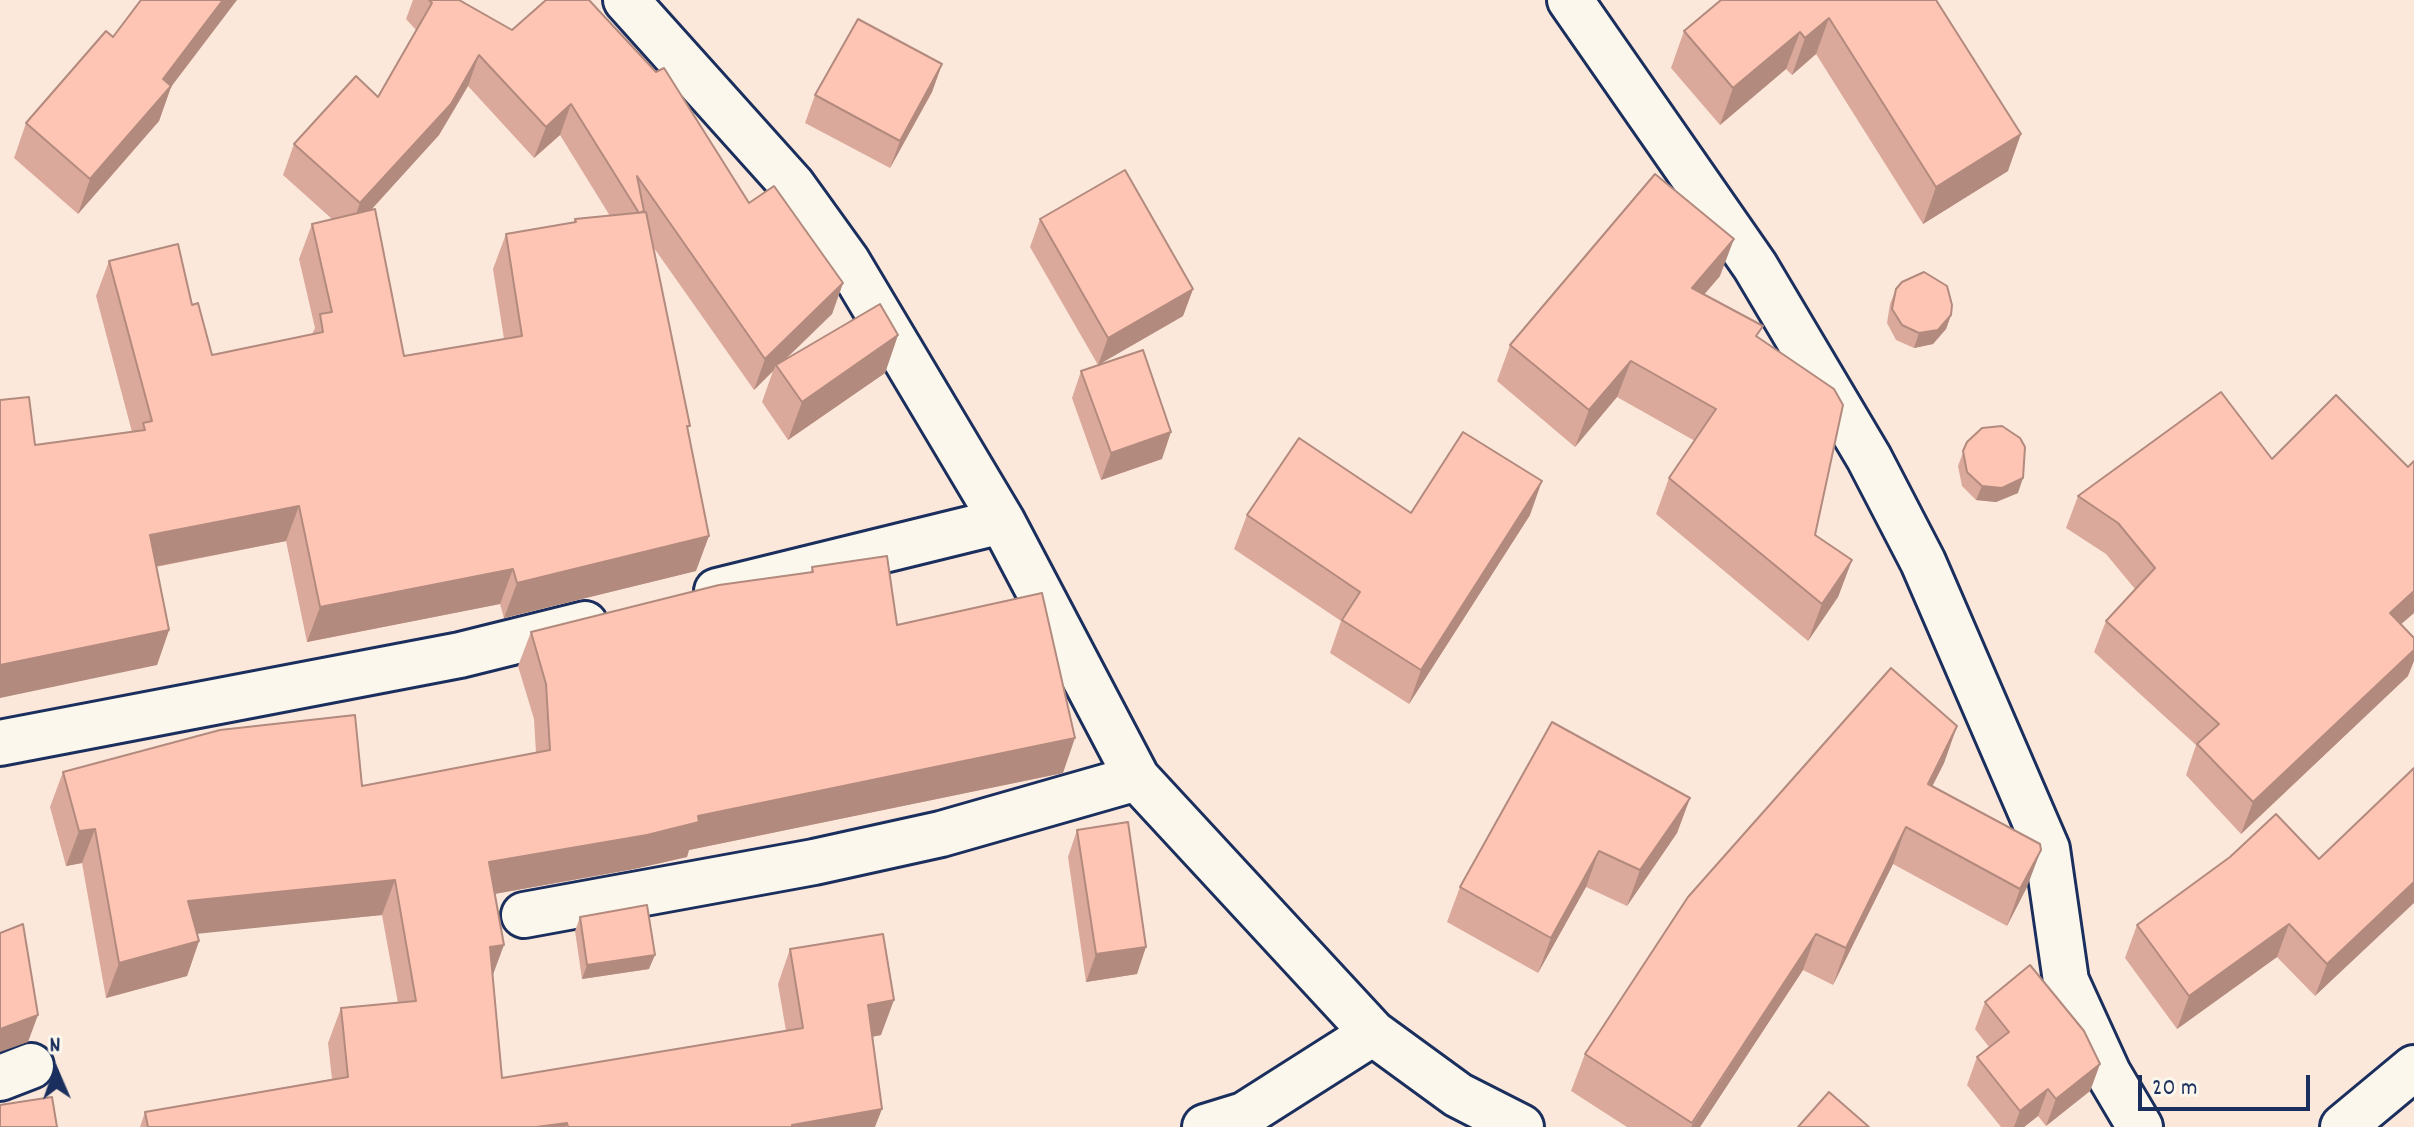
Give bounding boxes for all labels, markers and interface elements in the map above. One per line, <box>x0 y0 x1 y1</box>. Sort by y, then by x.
north arrow <box>16 1031 96 1111</box>
text: N <box>49 1031 61 1062</box>
scale bar <box>2142 1059 2314 1109</box>
text: 20 m <box>2152 1072 2198 1106</box>

